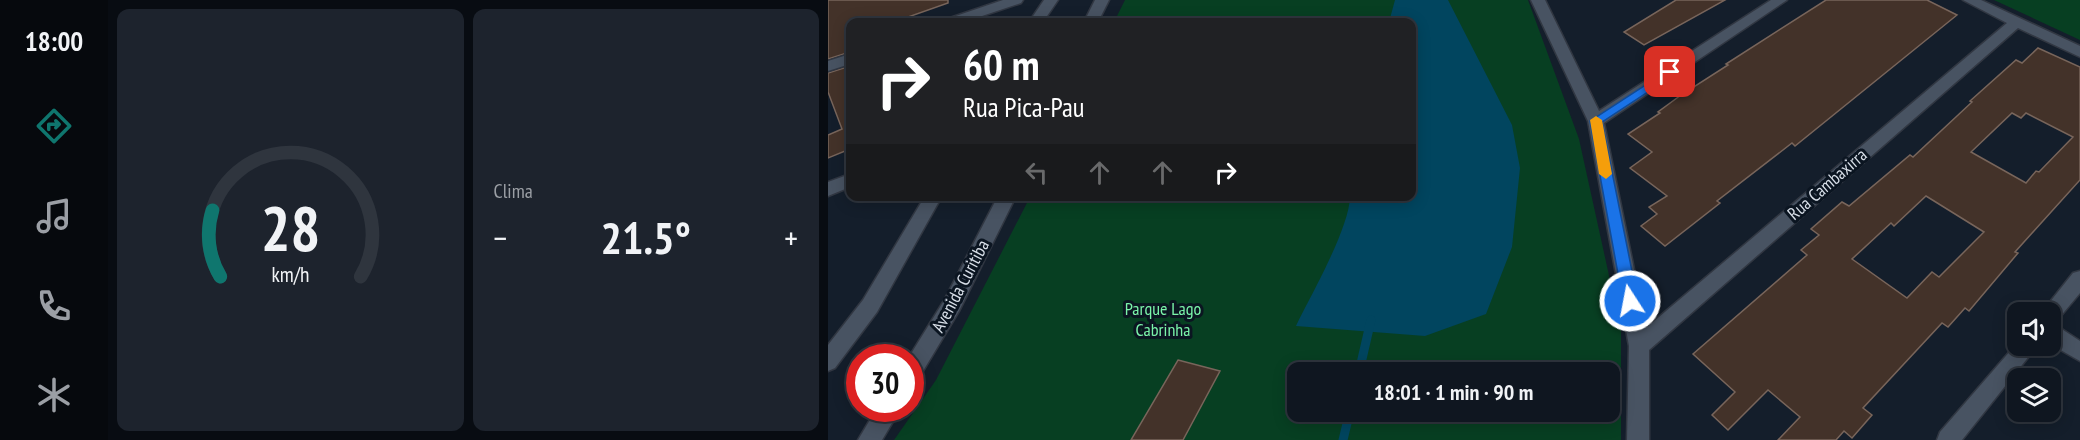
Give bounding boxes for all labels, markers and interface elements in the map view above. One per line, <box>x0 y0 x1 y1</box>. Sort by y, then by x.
text: 18:00 <box>25 24 83 58</box>
text: 60 m <box>963 37 1040 92</box>
icon: right <box>864 42 942 120</box>
pin <box>1644 46 1695 97</box>
icon: arrive <box>1653 55 1686 88</box>
text: Rua Pica-Pau <box>963 90 1084 124</box>
icon: directions <box>33 105 75 147</box>
street label: Rua Cambaxirra <box>1783 143 1871 225</box>
icon: left <box>1020 156 1053 189</box>
icon: ahead <box>1083 156 1116 189</box>
icon: ahead <box>1146 156 1179 189</box>
icon: right <box>1209 156 1242 189</box>
text: Clima <box>494 178 533 204</box>
text: 28 <box>260 187 320 268</box>
icon: music <box>33 195 75 237</box>
text: 21.5° <box>601 208 691 266</box>
text: − <box>494 216 507 259</box>
text: + <box>784 216 798 259</box>
street label: Avenida Curitiba <box>926 236 994 336</box>
text: km/h <box>271 260 309 288</box>
position arrow <box>1598 269 1662 333</box>
icon: phone <box>33 285 75 327</box>
park label: Parque Lago Cabrinha <box>1125 297 1202 341</box>
map controls <box>2007 302 2061 422</box>
button: sound <box>2007 302 2061 356</box>
speed limit sign: 30 <box>846 344 924 422</box>
button: layers <box>2007 368 2061 422</box>
icon: climate <box>33 374 75 416</box>
text: 18:01 · 1 min · 90 m <box>1374 378 1533 406</box>

